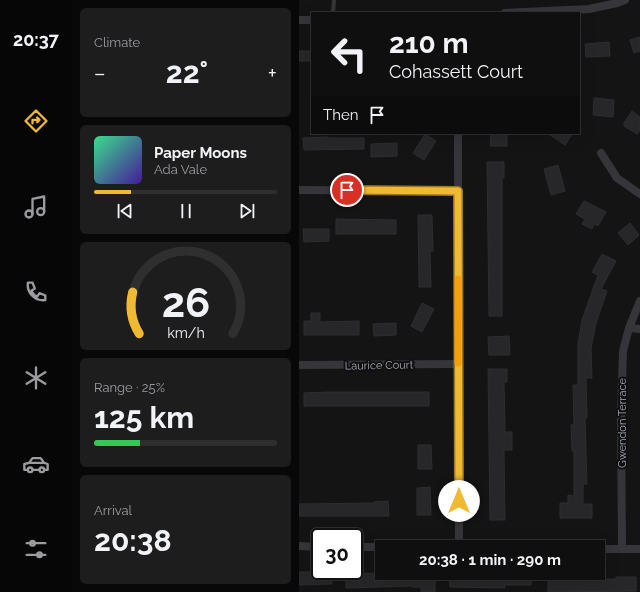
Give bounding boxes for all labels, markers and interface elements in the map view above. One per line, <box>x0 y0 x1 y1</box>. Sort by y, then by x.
text: 210 m <box>389 27 469 60</box>
icon: left <box>323 28 375 80</box>
text: 20:37 <box>13 29 59 50</box>
text: Climate <box>94 35 140 50</box>
text: 22° <box>166 55 208 90</box>
text: − <box>94 60 106 86</box>
text: + <box>268 60 277 86</box>
text: Cohassett Court <box>389 61 523 82</box>
icon: arrive <box>366 104 388 126</box>
text: Then <box>323 106 358 124</box>
icon: directions <box>22 107 50 135</box>
text: Paper Moons <box>154 144 247 162</box>
text: Ada Vale <box>154 162 207 177</box>
pin <box>330 173 364 207</box>
icon: arrive <box>336 179 358 201</box>
icon: music <box>22 193 50 221</box>
icon: previous <box>114 200 136 222</box>
icon: pause <box>175 200 197 222</box>
icon: next <box>236 200 258 222</box>
icon: phone <box>22 278 50 306</box>
text: 26 <box>161 278 210 327</box>
text: km/h <box>167 325 204 341</box>
street label: Laurice Court <box>345 358 414 373</box>
icon: climate <box>22 364 50 392</box>
street label: Gwendon Terrace <box>616 378 629 468</box>
text: Range · 25% <box>94 380 165 395</box>
text: 125 km <box>94 400 194 435</box>
icon: car <box>22 450 50 478</box>
position arrow <box>438 480 480 522</box>
text: Arrival <box>94 503 132 518</box>
text: 20:38 <box>94 523 172 558</box>
speed limit sign: 30 <box>311 528 363 580</box>
icon: filters <box>22 535 50 563</box>
text: 20:38 · 1 min · 290 m <box>419 551 561 569</box>

